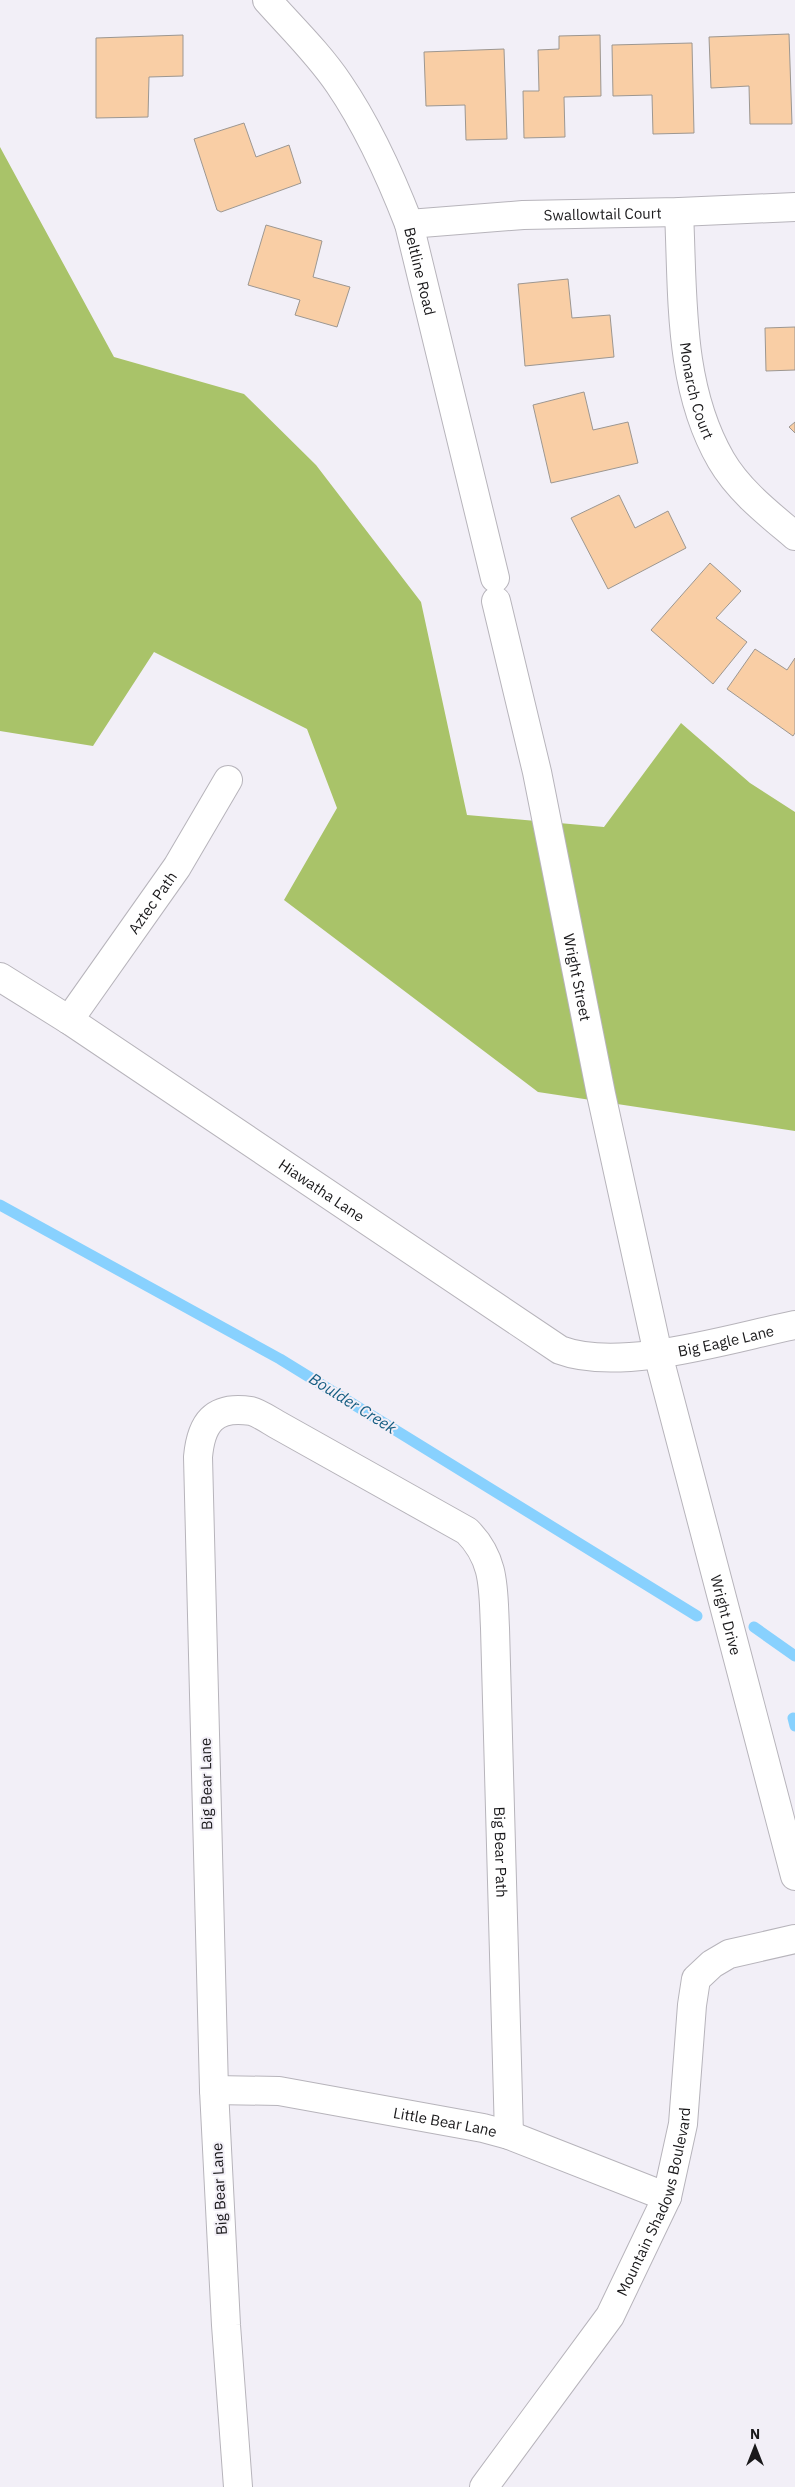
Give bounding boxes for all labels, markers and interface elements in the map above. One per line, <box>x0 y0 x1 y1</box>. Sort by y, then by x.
street label: Swallowtail Court <box>544 203 662 224</box>
street label: Beltline Road <box>401 225 440 317</box>
street label: Monarch Court <box>676 341 719 442</box>
street label: Aztec Path <box>124 867 181 937</box>
street label: Wright Street <box>560 932 596 1023</box>
street label: Hiawatha Lane <box>275 1154 368 1226</box>
street label: Big Eagle Lane <box>676 1320 776 1360</box>
water label: Boulder Creek <box>306 1368 401 1438</box>
street label: Wright Drive <box>707 1572 746 1657</box>
street label: Big Bear Lane <box>196 1738 216 1830</box>
street label: Big Bear Path <box>490 1806 512 1898</box>
street label: Little Bear Lane <box>392 2102 499 2141</box>
street label: Mountain Shadows Boulevard <box>612 2107 694 2299</box>
street label: Big Bear Lane <box>207 2142 231 2236</box>
north arrow <box>730 2422 780 2472</box>
text: N <box>750 2425 760 2443</box>

